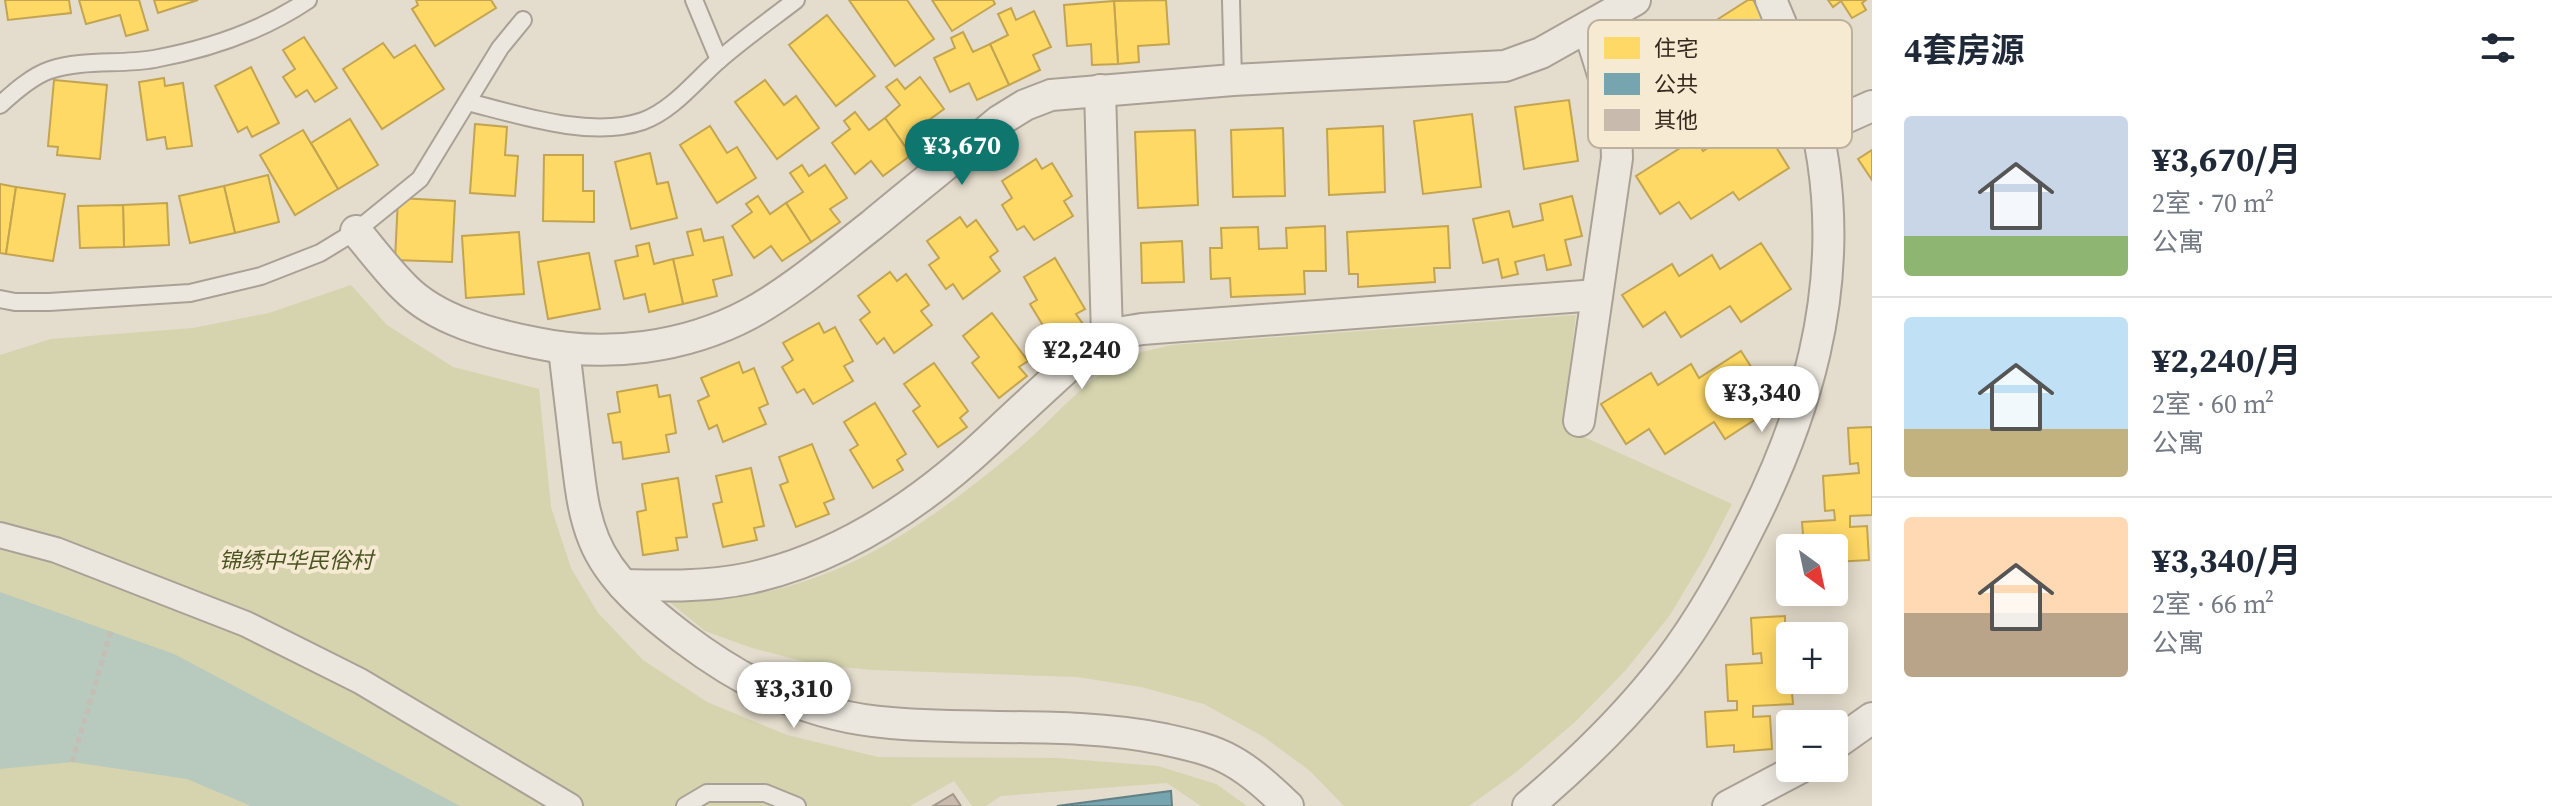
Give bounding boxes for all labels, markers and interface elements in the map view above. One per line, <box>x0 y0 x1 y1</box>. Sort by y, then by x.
legend <box>1588 20 1852 148</box>
icon: filters <box>2476 26 2520 70</box>
text: 4套房源 <box>1904 27 2024 73</box>
text: 住宅 <box>1654 33 1698 63</box>
text: 公共 <box>1654 69 1698 99</box>
text: 其他 <box>1654 105 1698 135</box>
pin: ¥3,670 <box>897 119 1027 187</box>
text: ¥3,670 <box>923 127 1001 163</box>
text: ¥3,670/月 <box>2152 136 2302 182</box>
icon: home <box>1968 148 2064 244</box>
text: 2室 · 70 m² <box>2152 185 2274 221</box>
text: 公寓 <box>2152 224 2204 260</box>
pin: ¥2,240 <box>1017 323 1147 391</box>
text: ¥2,240 <box>1043 331 1121 367</box>
text: ¥2,240/月 <box>2152 337 2302 383</box>
icon: home <box>1968 349 2064 445</box>
pin: ¥3,340 <box>1697 366 1827 434</box>
text: ¥3,340 <box>1723 374 1801 410</box>
text: 2室 · 60 m² <box>2152 386 2274 422</box>
text: 公寓 <box>2152 425 2204 461</box>
north arrow <box>1776 534 1848 606</box>
map controls <box>1776 534 1848 782</box>
text: ¥3,340/月 <box>2152 537 2302 583</box>
park label: 锦绣中华民俗村 <box>219 545 376 575</box>
icon: home <box>1968 549 2064 645</box>
text: 2室 · 66 m² <box>2152 586 2274 622</box>
button: + <box>1776 622 1848 694</box>
text: 公寓 <box>2152 625 2204 661</box>
pin: ¥3,310 <box>729 662 859 730</box>
text: ¥3,310 <box>755 670 833 706</box>
button: − <box>1776 710 1848 782</box>

